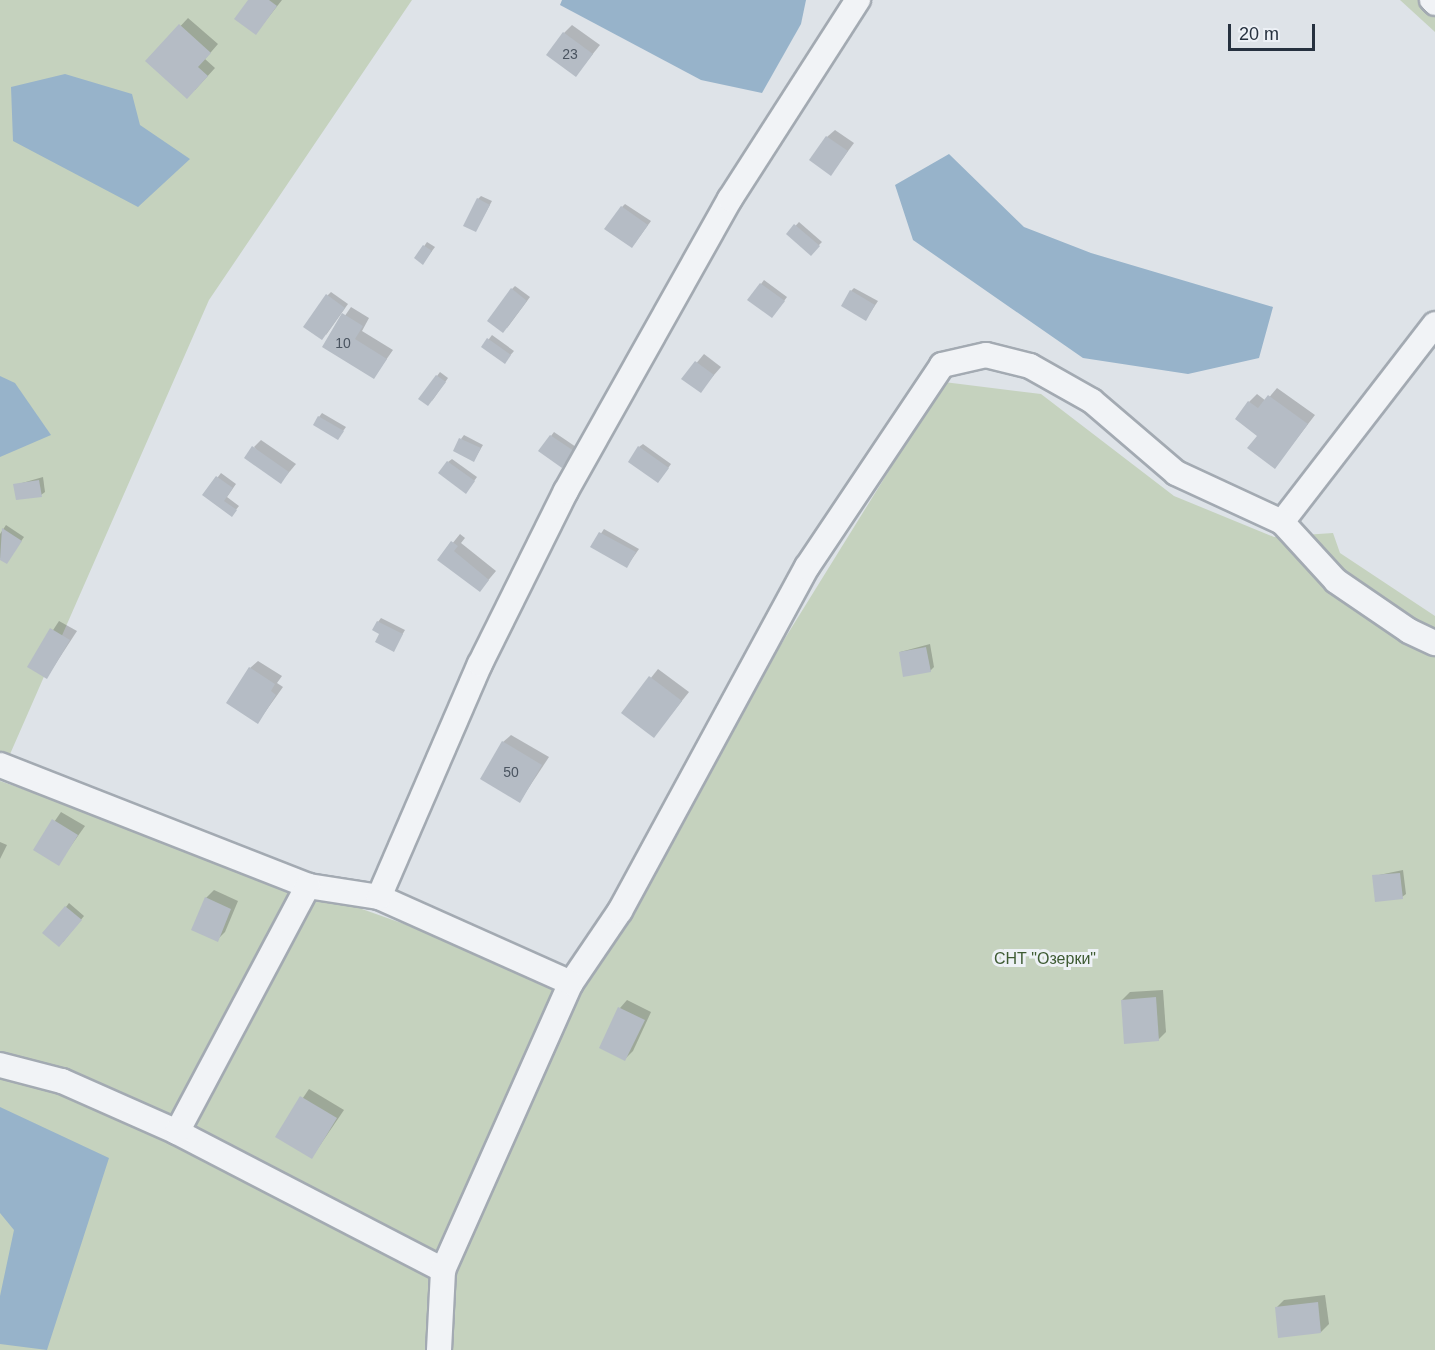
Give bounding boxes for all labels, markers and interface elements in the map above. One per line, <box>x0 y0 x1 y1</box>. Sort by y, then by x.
scale bar <box>1231 12 1318 50</box>
text: 20 m <box>1239 24 1279 44</box>
house number: 23 <box>562 46 578 62</box>
house number: 10 <box>335 335 351 351</box>
house number: 50 <box>503 764 519 780</box>
park label: СНТ "Озерки" <box>994 949 1096 969</box>

